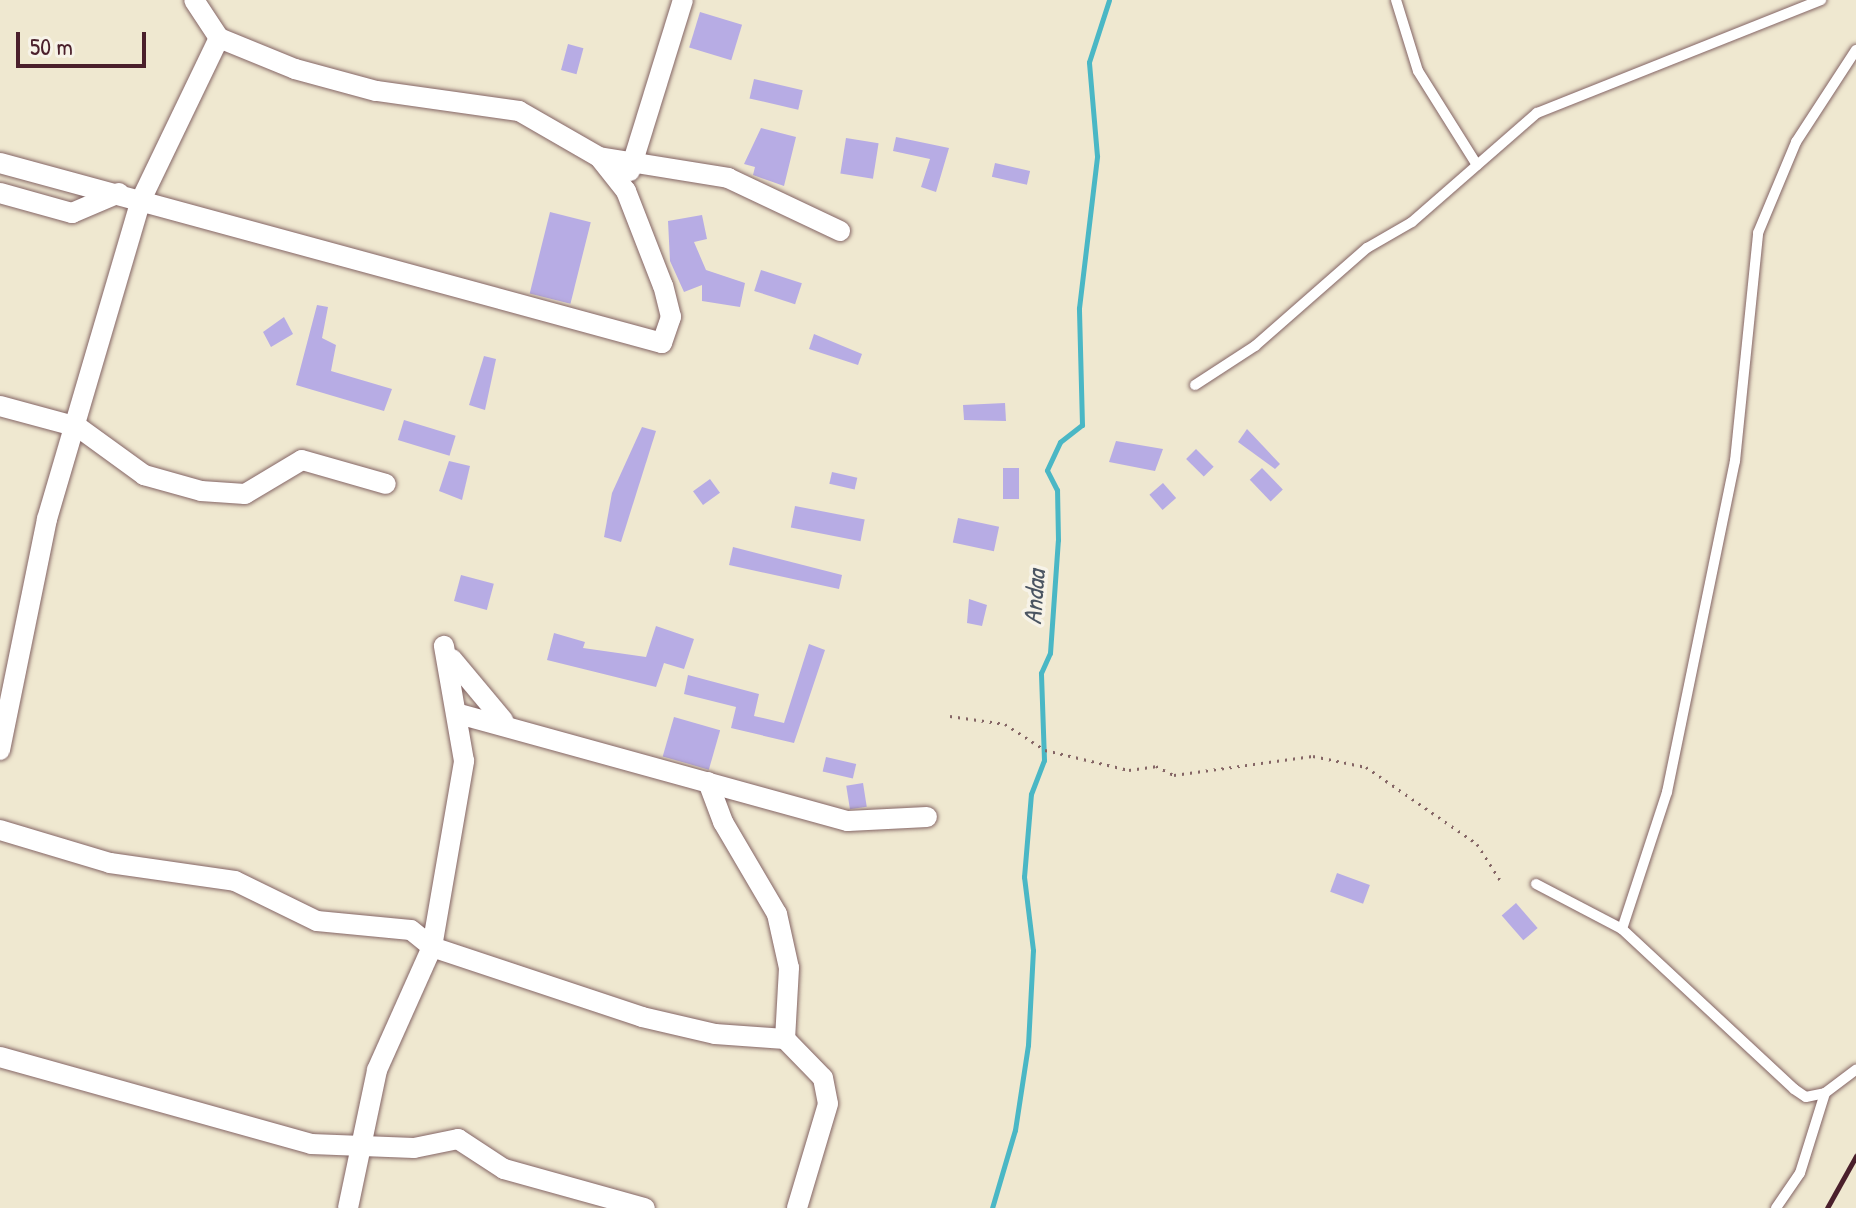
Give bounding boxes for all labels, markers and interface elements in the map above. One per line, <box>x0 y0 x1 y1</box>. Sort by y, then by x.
scale bar <box>20 16 150 66</box>
text: 50 m <box>30 30 73 62</box>
water label: Andaa <box>1017 568 1051 626</box>

